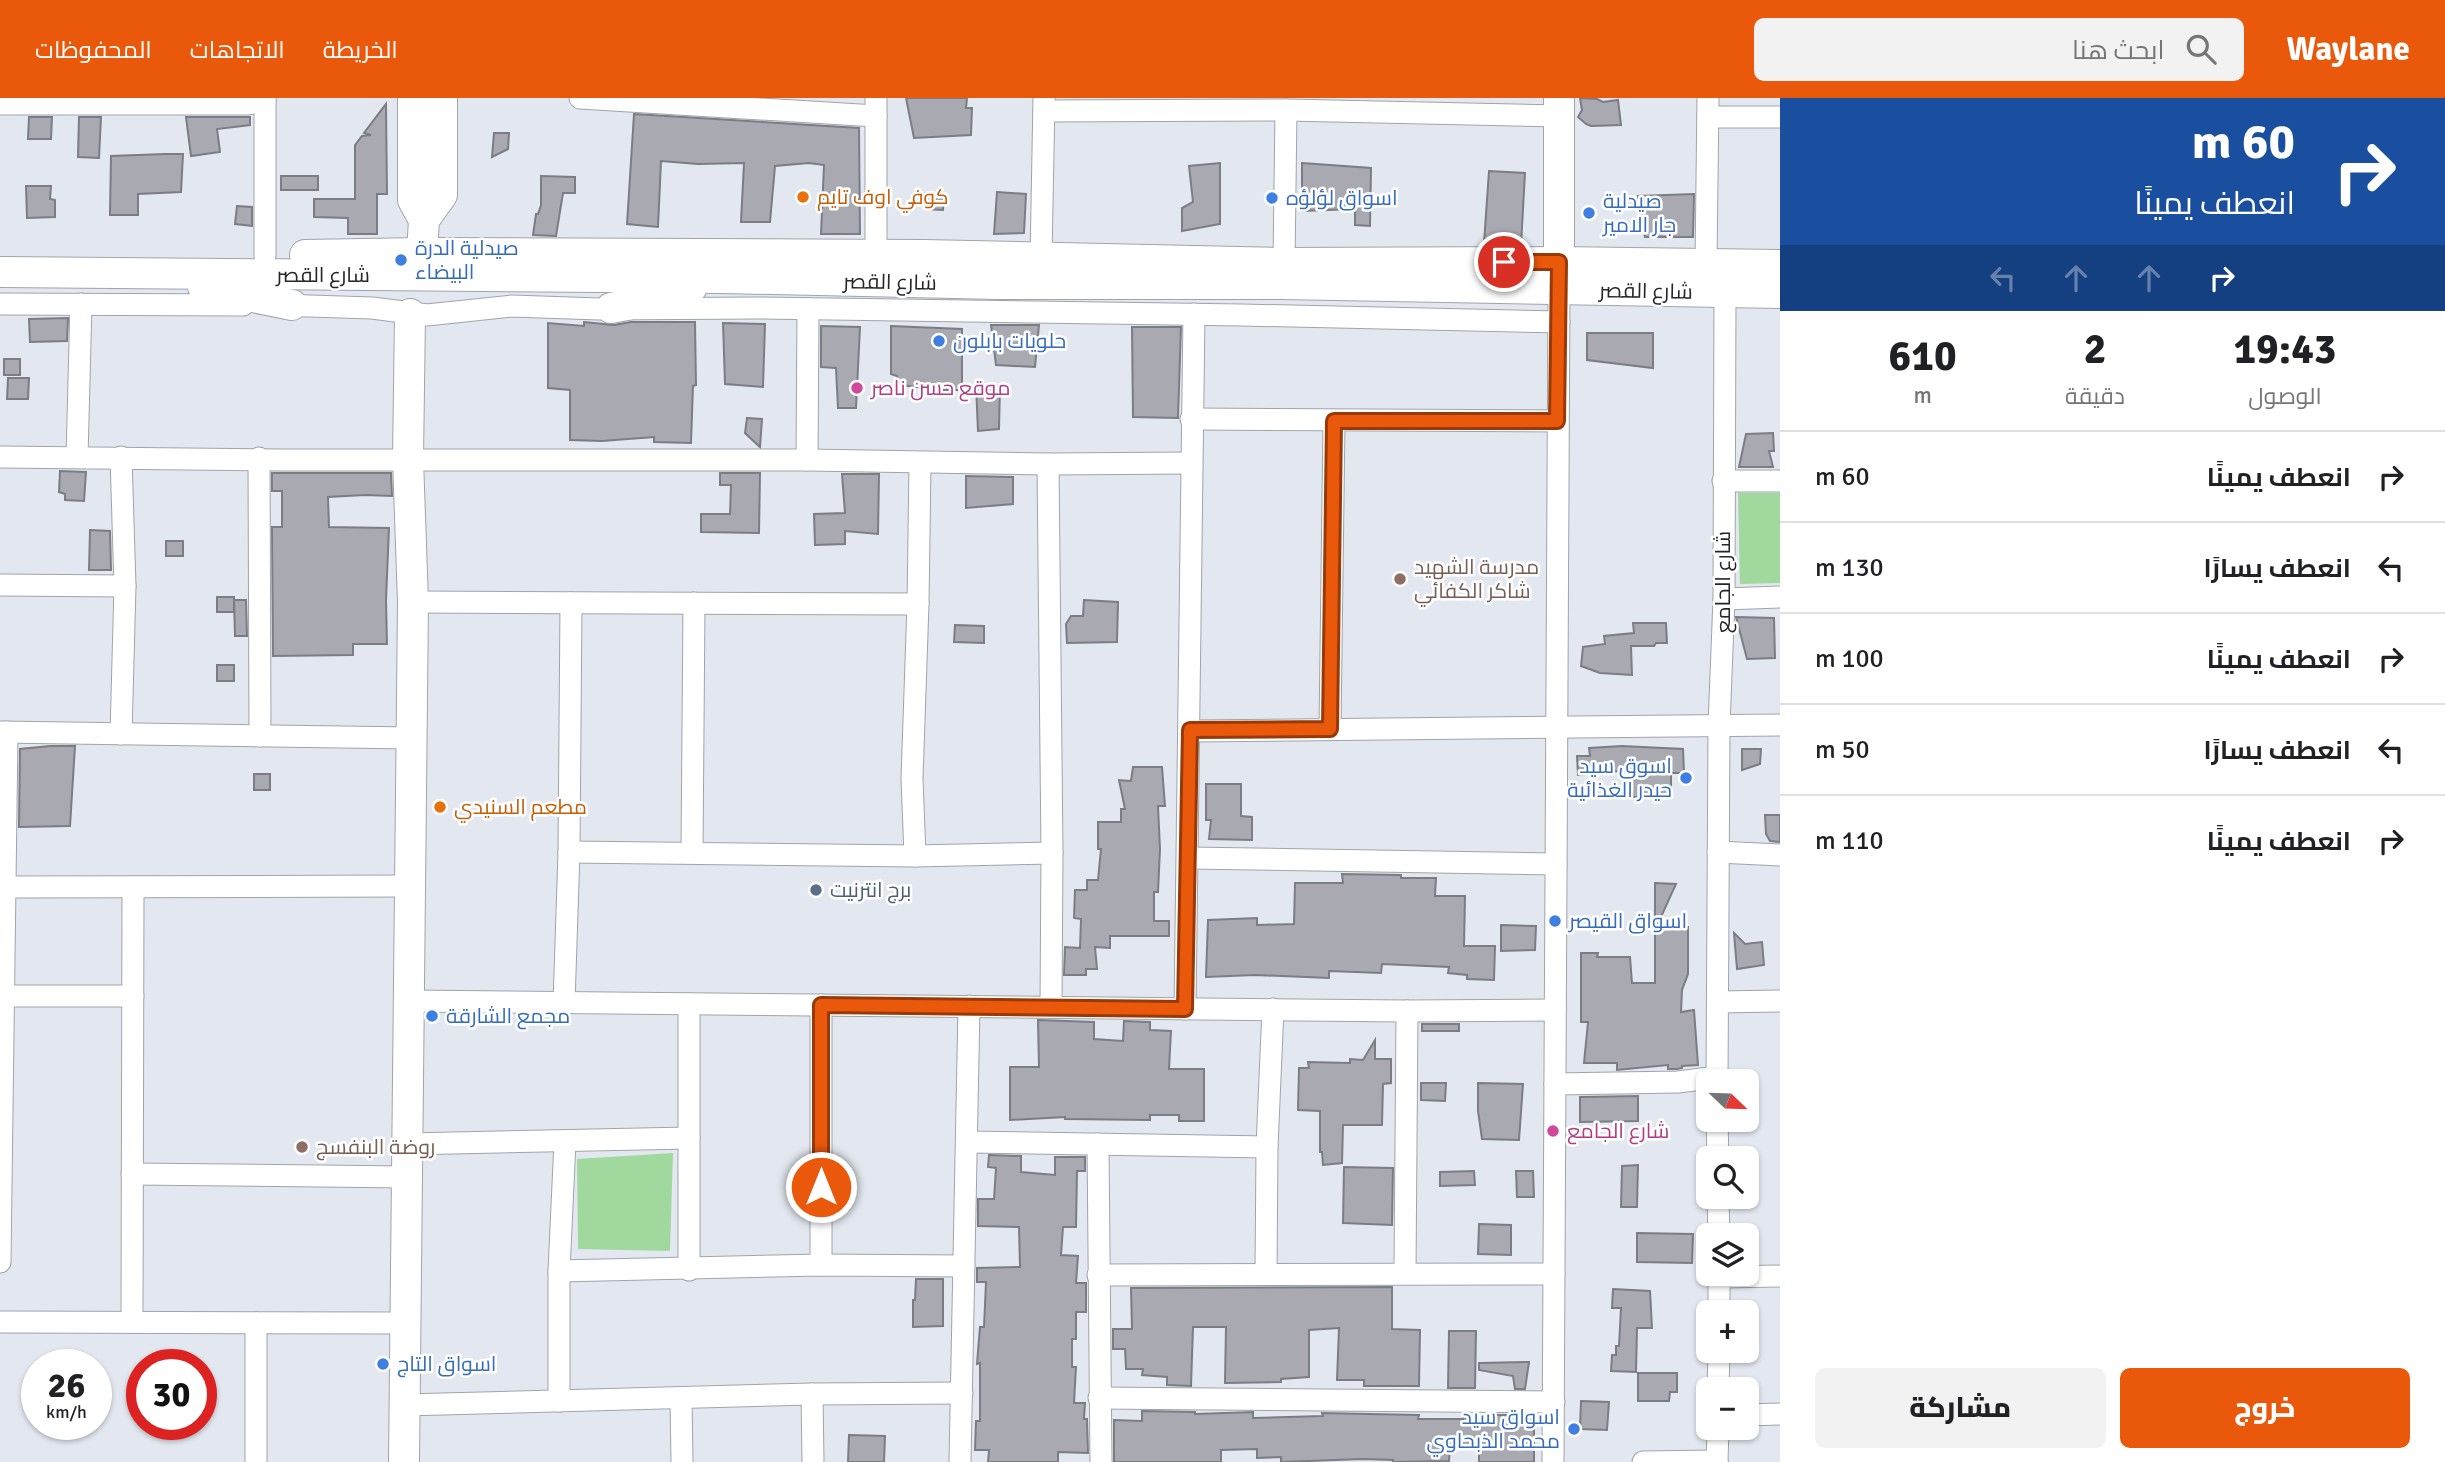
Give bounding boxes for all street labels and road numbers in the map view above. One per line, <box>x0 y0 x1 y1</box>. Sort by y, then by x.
street label: شارع القصر <box>275 262 370 289</box>
street label: شارع القصر <box>842 268 937 297</box>
street label: شارع القصر <box>1598 277 1693 306</box>
street label: شارع الجامع <box>1710 531 1737 633</box>

